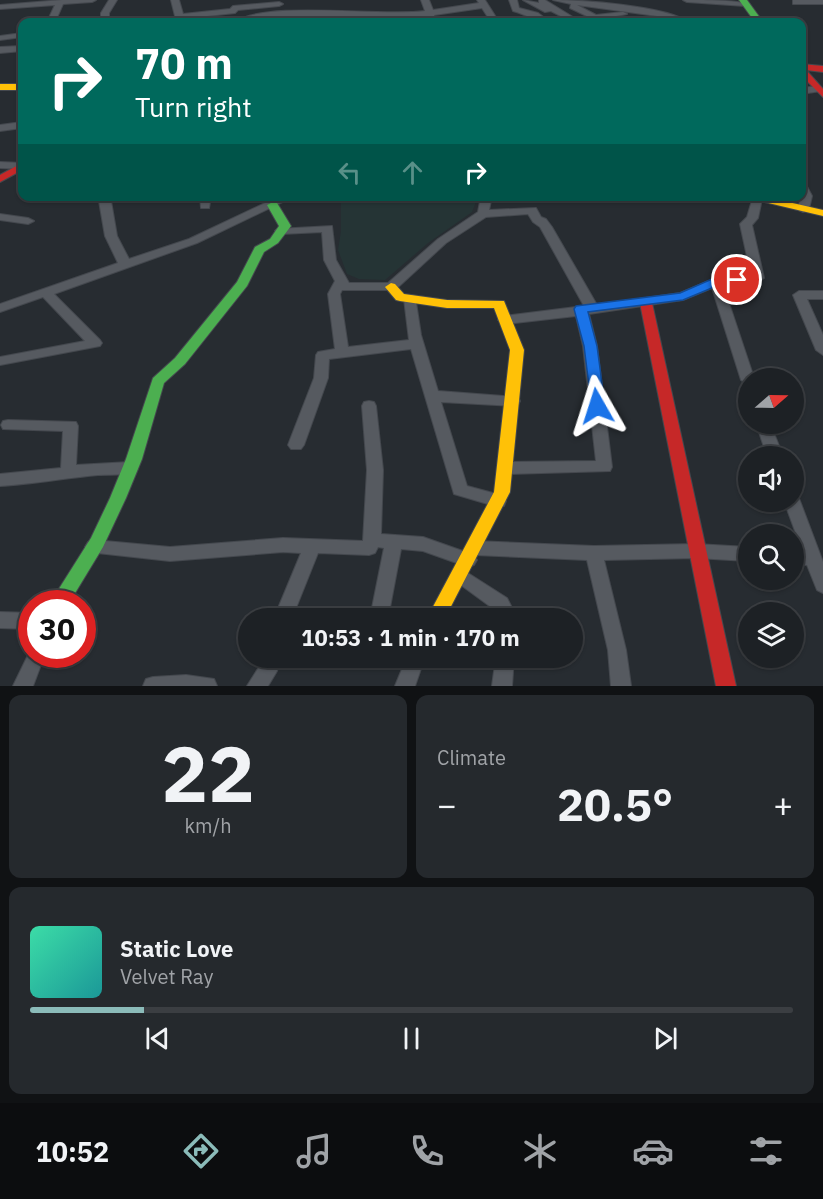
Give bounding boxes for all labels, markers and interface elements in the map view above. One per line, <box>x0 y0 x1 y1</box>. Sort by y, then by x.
text: 70 m <box>135 36 233 91</box>
icon: right <box>36 42 114 120</box>
text: Turn right <box>135 89 252 124</box>
icon: left <box>333 156 366 189</box>
icon: ahead <box>396 156 429 189</box>
icon: right <box>459 156 492 189</box>
pin <box>711 254 762 305</box>
icon: arrive <box>720 263 753 296</box>
north arrow <box>738 368 804 434</box>
map controls <box>738 368 804 668</box>
position arrow <box>565 374 629 438</box>
button: sound <box>738 446 804 512</box>
button: search <box>738 524 804 590</box>
speed limit sign: 30 <box>18 590 96 668</box>
button: layers <box>738 602 804 668</box>
text: 10:53 · 1 min · 170 m <box>301 623 520 652</box>
text: 22 <box>161 722 255 823</box>
text: Climate <box>437 744 506 771</box>
text: 20.5° <box>557 775 673 833</box>
text: − <box>437 783 457 826</box>
text: + <box>773 783 793 826</box>
text: km/h <box>184 812 232 839</box>
text: Static Love <box>120 934 233 963</box>
text: Velvet Ray <box>120 963 213 990</box>
icon: previous <box>141 1022 174 1055</box>
icon: pause <box>395 1022 428 1055</box>
icon: next <box>649 1022 682 1055</box>
icon: directions <box>180 1130 222 1172</box>
icon: music <box>293 1130 335 1172</box>
icon: phone <box>406 1130 448 1172</box>
icon: climate <box>519 1130 561 1172</box>
icon: car <box>632 1130 674 1172</box>
icon: filters <box>745 1130 787 1172</box>
text: 10:52 <box>36 1134 109 1169</box>

